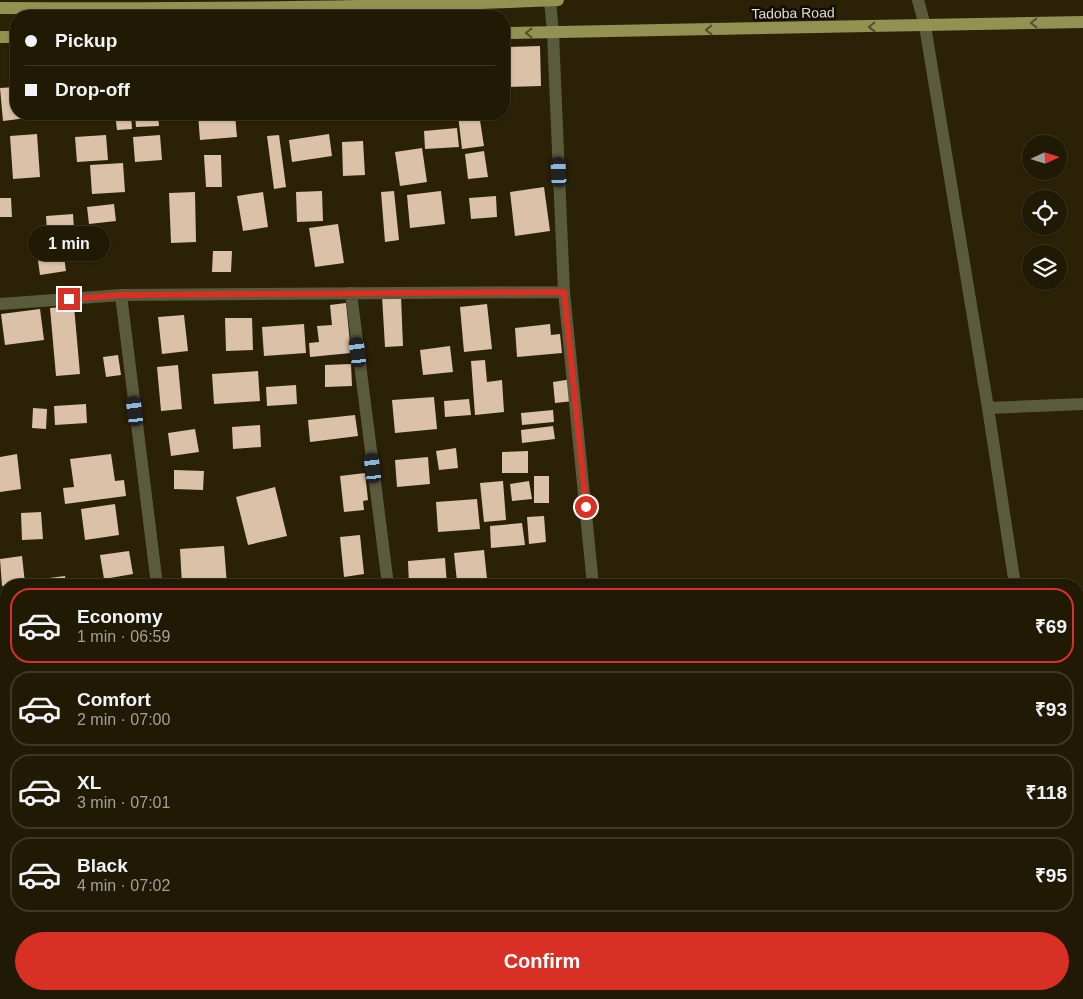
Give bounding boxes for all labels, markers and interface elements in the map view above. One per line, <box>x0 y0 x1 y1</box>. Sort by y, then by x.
street label: Tadoba Road <box>751 4 835 22</box>
one-way arrow <box>1030 18 1038 29</box>
one-way arrow <box>868 22 876 32</box>
one-way arrow <box>705 25 713 35</box>
one-way arrow <box>525 28 533 38</box>
text: Pickup <box>55 30 117 51</box>
text: Drop-off <box>55 79 130 100</box>
north arrow <box>1022 135 1068 180</box>
map controls <box>1022 135 1067 290</box>
car <box>550 157 567 187</box>
button: locate <box>1022 190 1067 235</box>
callout: 1 min <box>28 226 110 262</box>
text: 1 min <box>48 235 90 252</box>
button: layers <box>1022 245 1067 290</box>
route end <box>58 288 80 310</box>
car <box>348 336 367 368</box>
car <box>125 395 144 427</box>
car <box>363 452 382 484</box>
route start <box>575 496 597 518</box>
icon: car <box>17 603 62 648</box>
text: Economy <box>77 606 163 627</box>
text: ₹69 <box>1035 616 1067 637</box>
text: 1 min · 06:59 <box>77 628 170 645</box>
icon: car <box>17 686 62 731</box>
text: Comfort <box>77 689 151 710</box>
text: ₹93 <box>1035 699 1067 720</box>
text: 2 min · 07:00 <box>77 711 170 728</box>
icon: car <box>17 769 62 814</box>
text: XL <box>77 772 101 793</box>
text: ₹118 <box>1025 782 1067 803</box>
text: 3 min · 07:01 <box>77 794 170 811</box>
icon: car <box>17 852 62 897</box>
text: Black <box>77 855 128 876</box>
text: ₹95 <box>1035 865 1067 886</box>
text: 4 min · 07:02 <box>77 877 170 894</box>
button: Confirm <box>15 932 1069 990</box>

